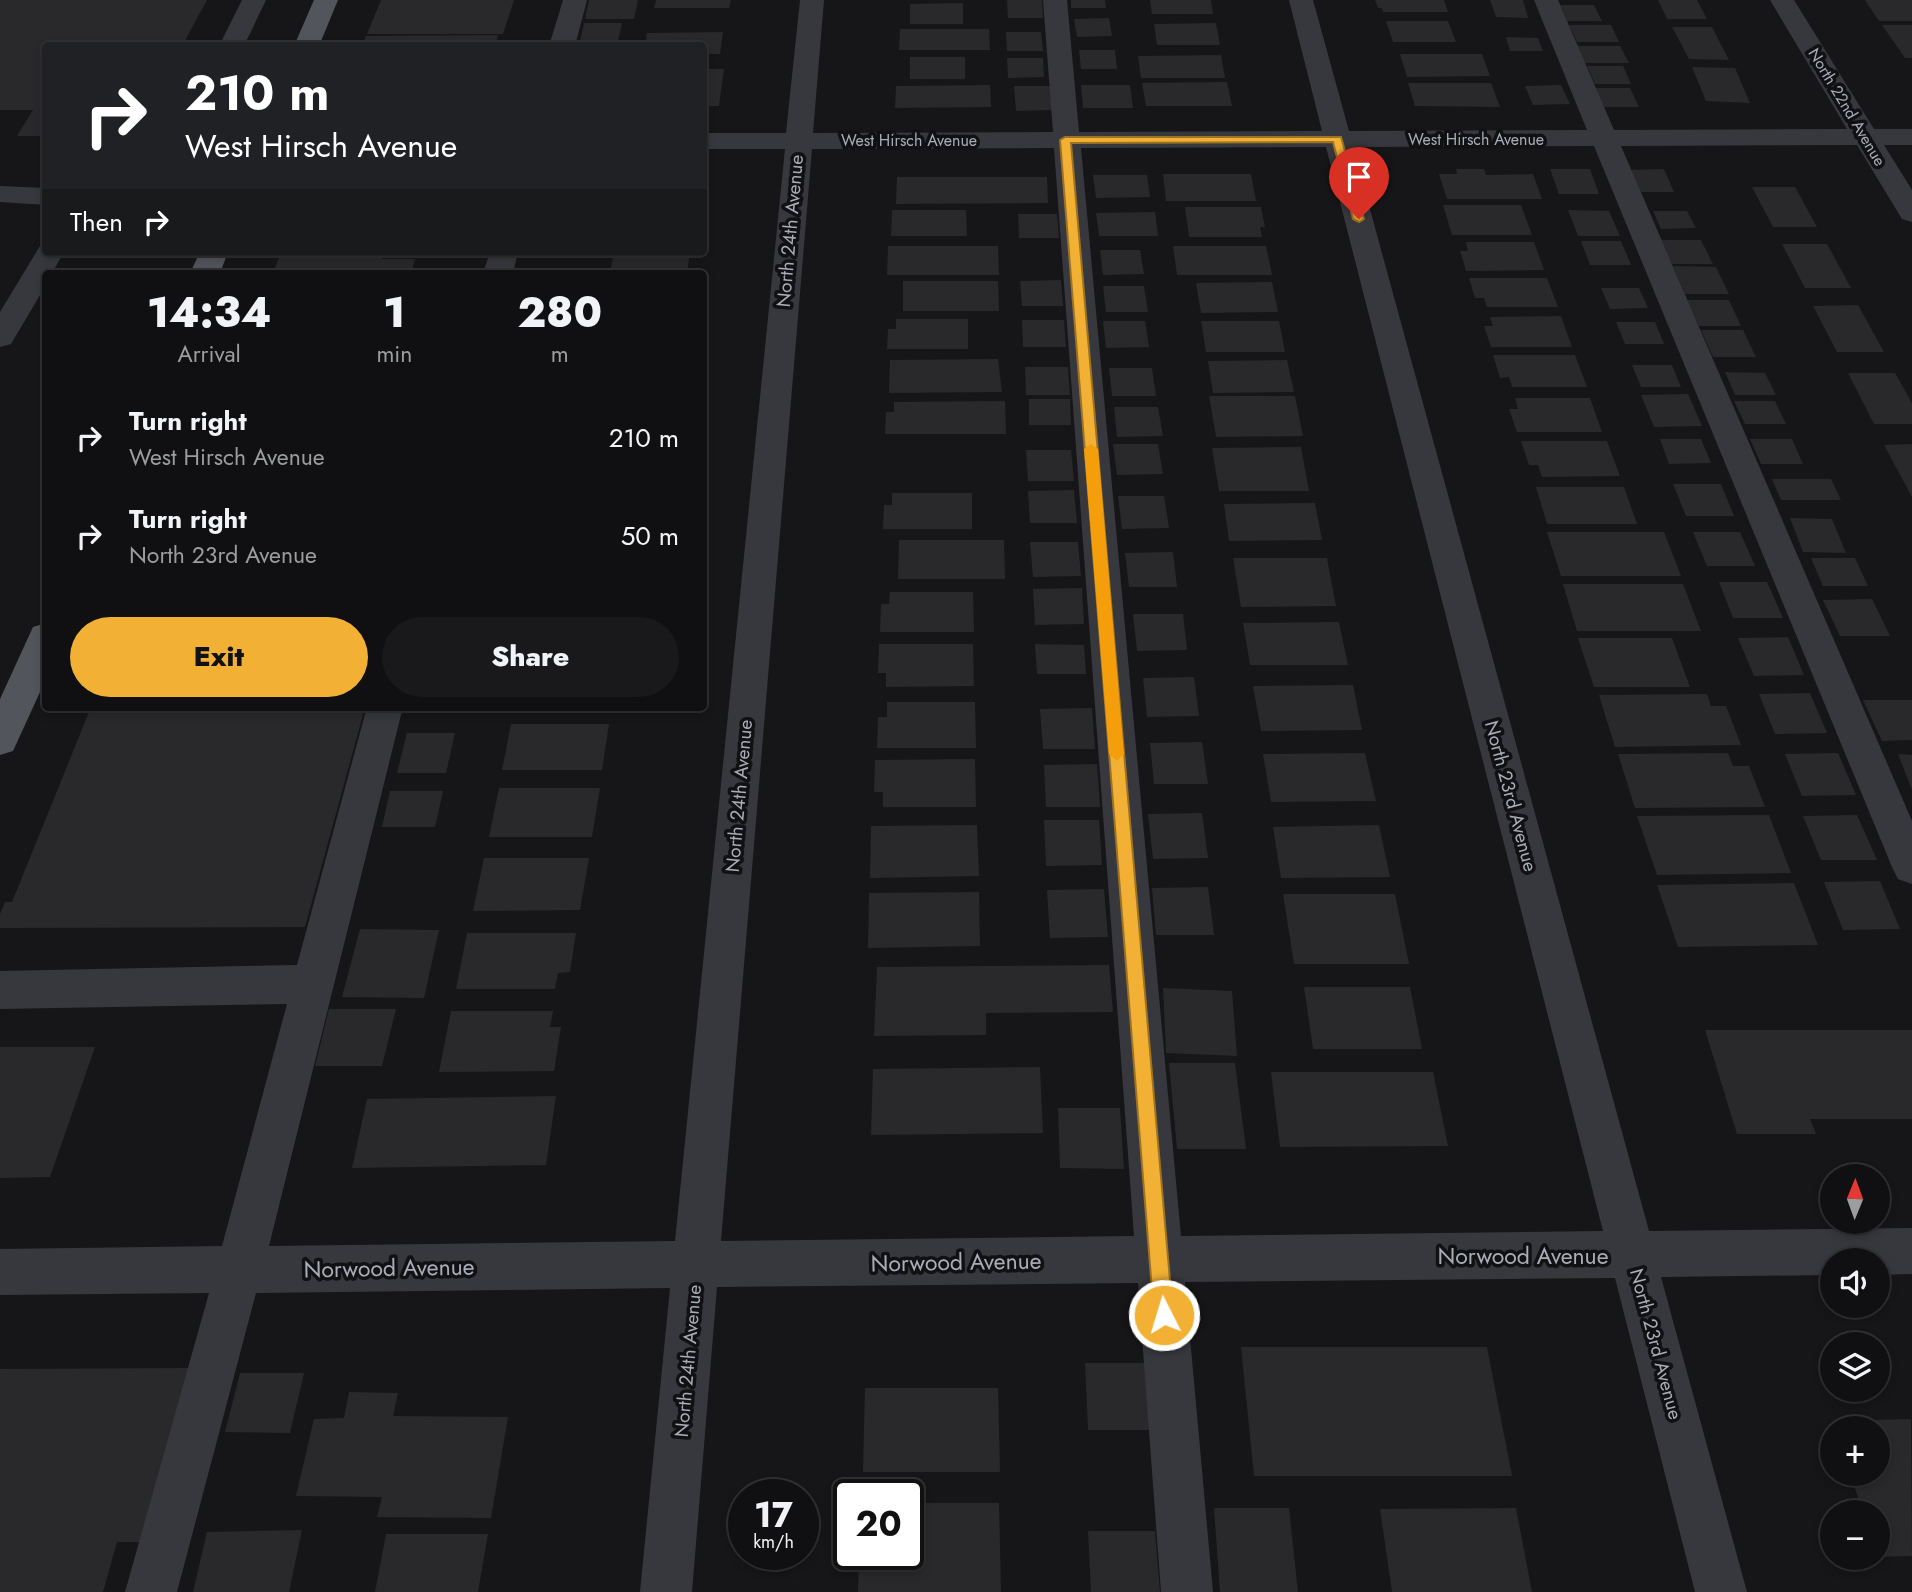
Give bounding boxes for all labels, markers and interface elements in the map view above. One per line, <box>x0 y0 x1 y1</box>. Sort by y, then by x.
street label: North 22nd Avenue <box>1803 44 1891 170</box>
text: 210 m <box>185 58 329 128</box>
icon: right <box>70 70 161 161</box>
text: West Hirsch Avenue <box>185 123 457 169</box>
street label: West Hirsch Avenue <box>1408 128 1544 151</box>
street label: West Hirsch Avenue <box>841 129 977 152</box>
pin <box>1329 147 1389 219</box>
street label: North 24th Avenue <box>770 153 810 308</box>
icon: arrive <box>1340 158 1378 196</box>
text: Then <box>70 203 123 241</box>
icon: right <box>137 203 175 241</box>
text: 14:34 <box>147 282 271 343</box>
text: 1 <box>383 282 405 343</box>
text: 280 <box>517 282 602 343</box>
text: Arrival <box>178 337 241 371</box>
text: min <box>376 337 412 371</box>
text: m <box>551 337 569 371</box>
text: Turn right <box>129 402 247 440</box>
icon: right <box>70 419 108 457</box>
text: 210 m <box>609 419 679 457</box>
text: West Hirsch Avenue <box>129 440 325 474</box>
text: Turn right <box>129 500 247 538</box>
icon: right <box>70 517 108 555</box>
text: 50 m <box>621 517 679 555</box>
text: North 23rd Avenue <box>129 538 317 572</box>
button: Exit <box>70 617 368 697</box>
button: Share <box>382 617 679 697</box>
street label: North 24th Avenue <box>719 718 759 873</box>
street label: North 23rd Avenue <box>1478 718 1544 875</box>
north arrow <box>1820 1164 1890 1234</box>
map controls <box>1820 1164 1890 1570</box>
street label: Norwood Avenue <box>1437 1239 1609 1273</box>
street label: Norwood Avenue <box>870 1244 1042 1280</box>
button: sound <box>1820 1248 1890 1318</box>
street label: Norwood Avenue <box>303 1250 475 1286</box>
street label: North 23rd Avenue <box>1623 1266 1689 1423</box>
position arrow <box>1127 1278 1201 1352</box>
street label: North 24th Avenue <box>668 1283 708 1438</box>
button: layers <box>1820 1332 1890 1402</box>
button: + <box>1820 1416 1890 1486</box>
speed limit sign: 20 <box>833 1479 924 1570</box>
text: 17 <box>754 1490 793 1540</box>
button: − <box>1820 1500 1890 1570</box>
text: km/h <box>753 1529 794 1555</box>

